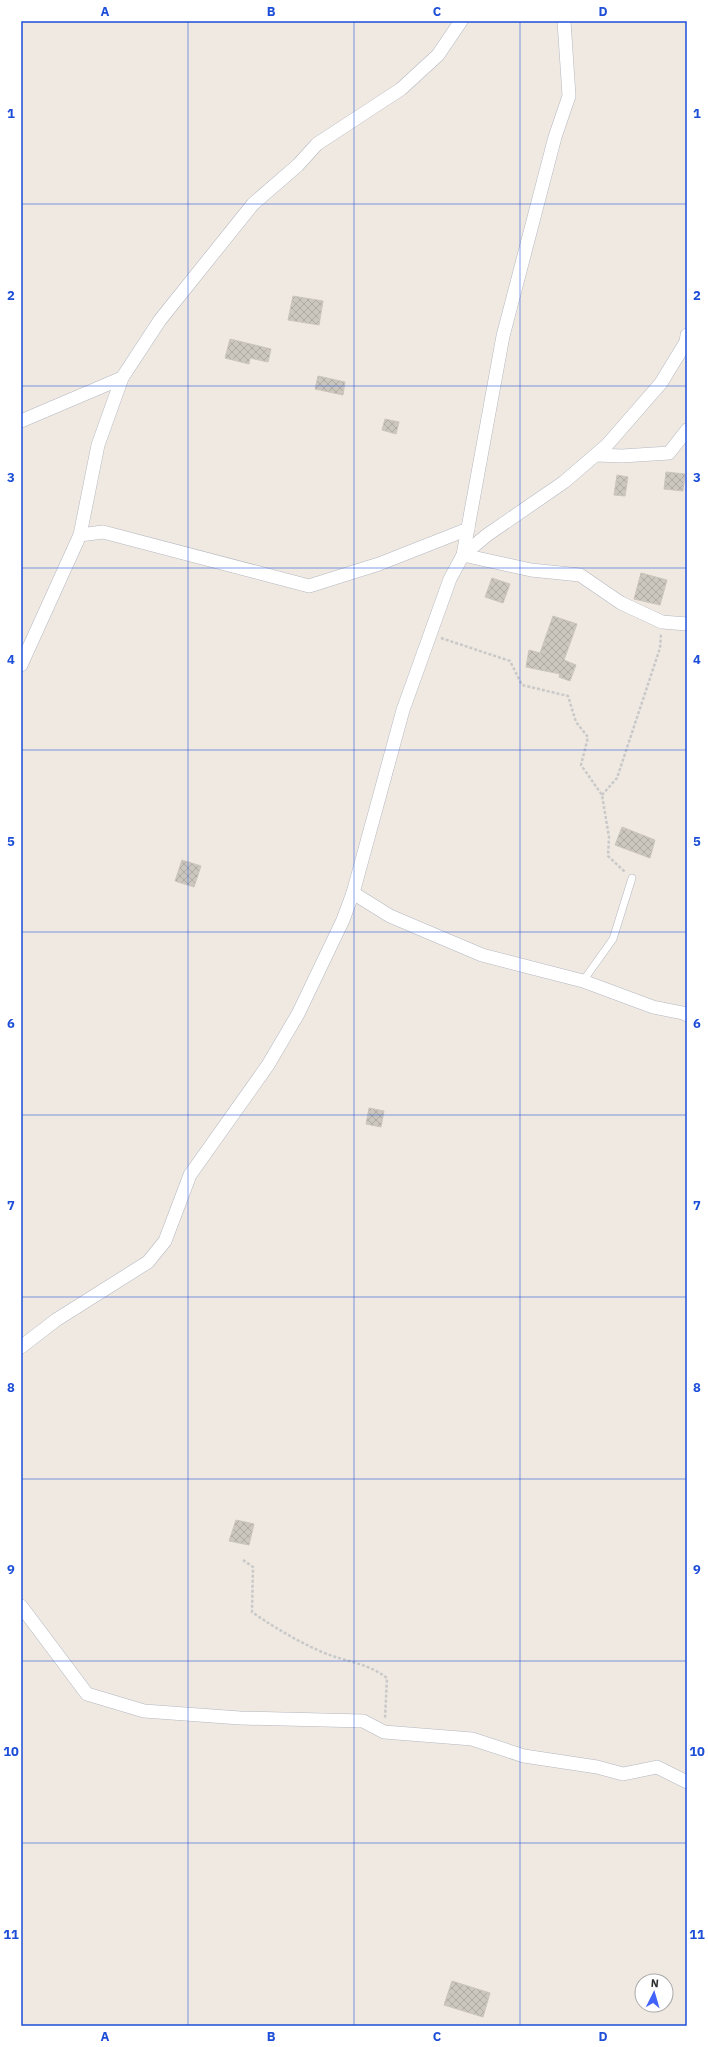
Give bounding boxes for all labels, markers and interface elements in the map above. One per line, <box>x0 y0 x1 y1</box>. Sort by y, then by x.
text: A <box>101 3 110 20</box>
text: B <box>267 3 276 20</box>
text: C <box>433 3 442 20</box>
text: D <box>598 3 608 20</box>
text: 1 <box>7 105 15 122</box>
text: 1 <box>693 105 701 122</box>
text: 2 <box>7 287 15 304</box>
text: 2 <box>693 287 701 304</box>
text: 3 <box>7 469 15 486</box>
text: 3 <box>693 469 701 486</box>
text: 4 <box>7 651 15 668</box>
text: 4 <box>693 651 701 668</box>
text: 5 <box>7 833 15 850</box>
text: 5 <box>693 833 701 850</box>
text: 6 <box>7 1015 15 1032</box>
text: 6 <box>693 1015 701 1032</box>
text: 7 <box>7 1197 15 1214</box>
text: 7 <box>693 1197 701 1214</box>
text: 8 <box>7 1379 15 1396</box>
text: 8 <box>693 1379 701 1396</box>
text: 9 <box>7 1561 15 1578</box>
text: 9 <box>693 1561 701 1578</box>
text: 10 <box>3 1743 19 1760</box>
text: 10 <box>689 1743 705 1760</box>
text: 11 <box>3 1926 19 1943</box>
text: 11 <box>689 1926 705 1943</box>
north arrow <box>634 1973 674 2013</box>
text: N <box>650 1976 659 1990</box>
text: A <box>101 2028 110 2045</box>
text: B <box>267 2028 276 2045</box>
text: C <box>433 2028 442 2045</box>
text: D <box>598 2028 608 2045</box>

